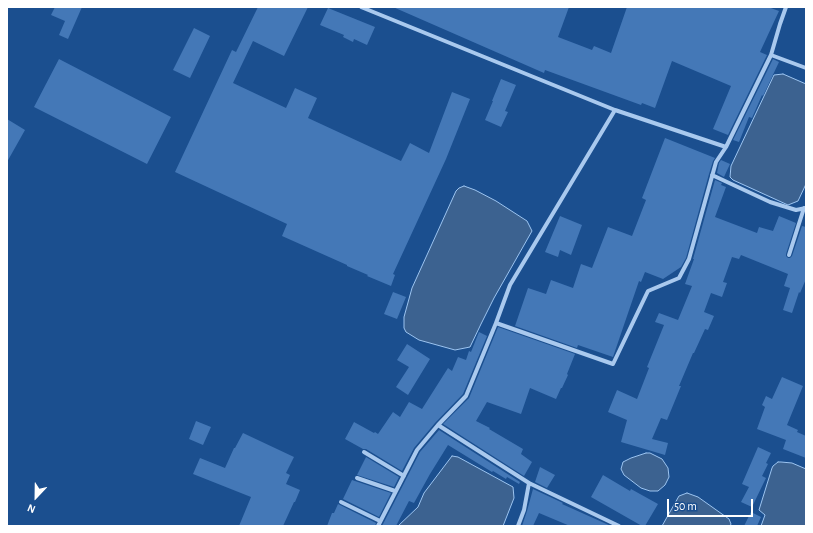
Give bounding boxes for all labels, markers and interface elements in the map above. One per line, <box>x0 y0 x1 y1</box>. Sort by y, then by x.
north arrow <box>16 477 56 517</box>
scale bar <box>669 491 755 517</box>
text: 50 m <box>674 500 697 512</box>
text: N <box>26 502 37 515</box>

